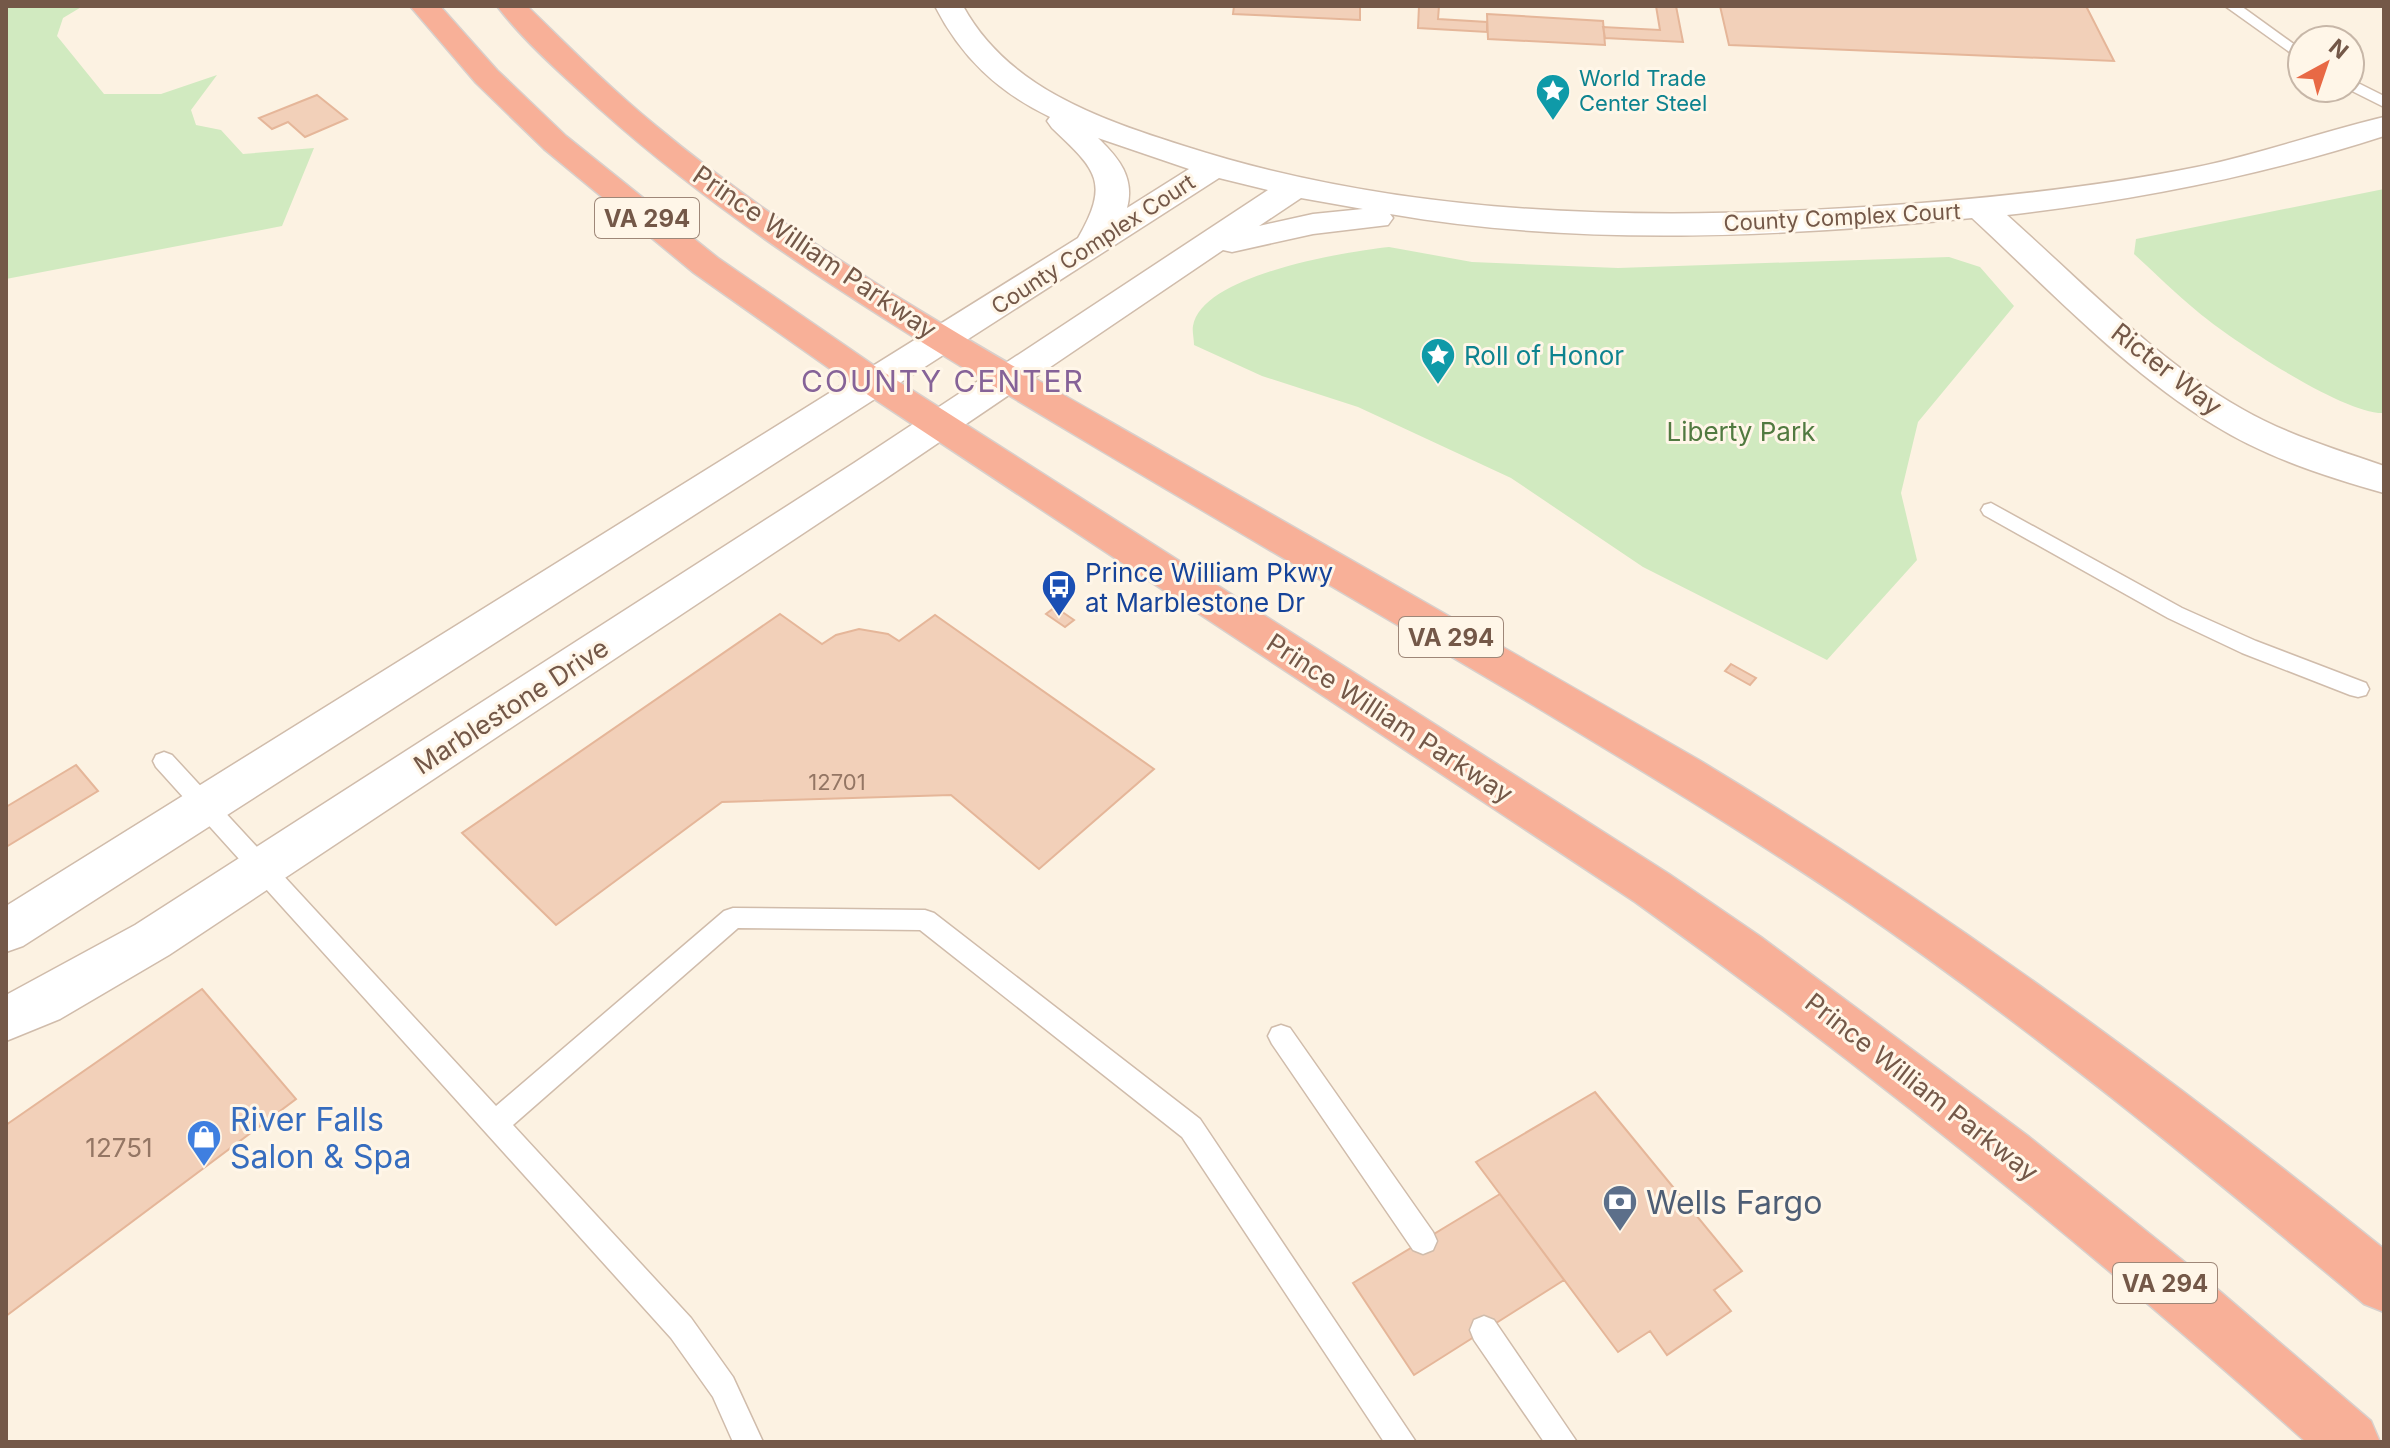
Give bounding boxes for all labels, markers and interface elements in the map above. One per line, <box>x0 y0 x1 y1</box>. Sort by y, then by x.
north arrow <box>2286 24 2366 104</box>
text: N <box>2324 33 2354 64</box>
place label: World Trade Center Steel <box>1579 65 1707 116</box>
place icon: World Trade Center Steel <box>1534 72 1572 122</box>
street label: Prince William Parkway <box>687 159 943 345</box>
street label: County Complex Court <box>986 168 1200 320</box>
road number: VA 294 <box>595 198 699 238</box>
street label: County Complex Court <box>1723 198 1961 236</box>
street label: Ricter Way <box>2106 316 2228 422</box>
place icon: Roll of Honor <box>1419 336 1457 386</box>
place label: Roll of Honor <box>1464 340 1624 371</box>
district label: COUNTY CENTER <box>801 363 1085 399</box>
park label: Liberty Park <box>1667 416 1815 447</box>
place label: Prince William Pkwy at Marblestone Dr <box>1085 557 1333 618</box>
bus stop icon: Prince William Pkwy at Marblestone Dr <box>1040 568 1078 618</box>
road number: VA 294 <box>1399 617 1503 657</box>
street label: Prince William Parkway <box>1261 627 1519 809</box>
street label: Marblestone Drive <box>408 632 614 780</box>
house number: 12701 <box>808 769 866 795</box>
street label: Prince William Parkway <box>1799 986 2045 1188</box>
place label: River Falls Salon & Spa <box>230 1100 411 1176</box>
shop icon: River Falls Salon & Spa <box>185 1118 223 1168</box>
house number: 12751 <box>85 1132 153 1163</box>
bank icon: Wells Fargo <box>1601 1183 1639 1233</box>
place label: Wells Fargo <box>1646 1183 1822 1222</box>
road number: VA 294 <box>2113 1263 2217 1303</box>

